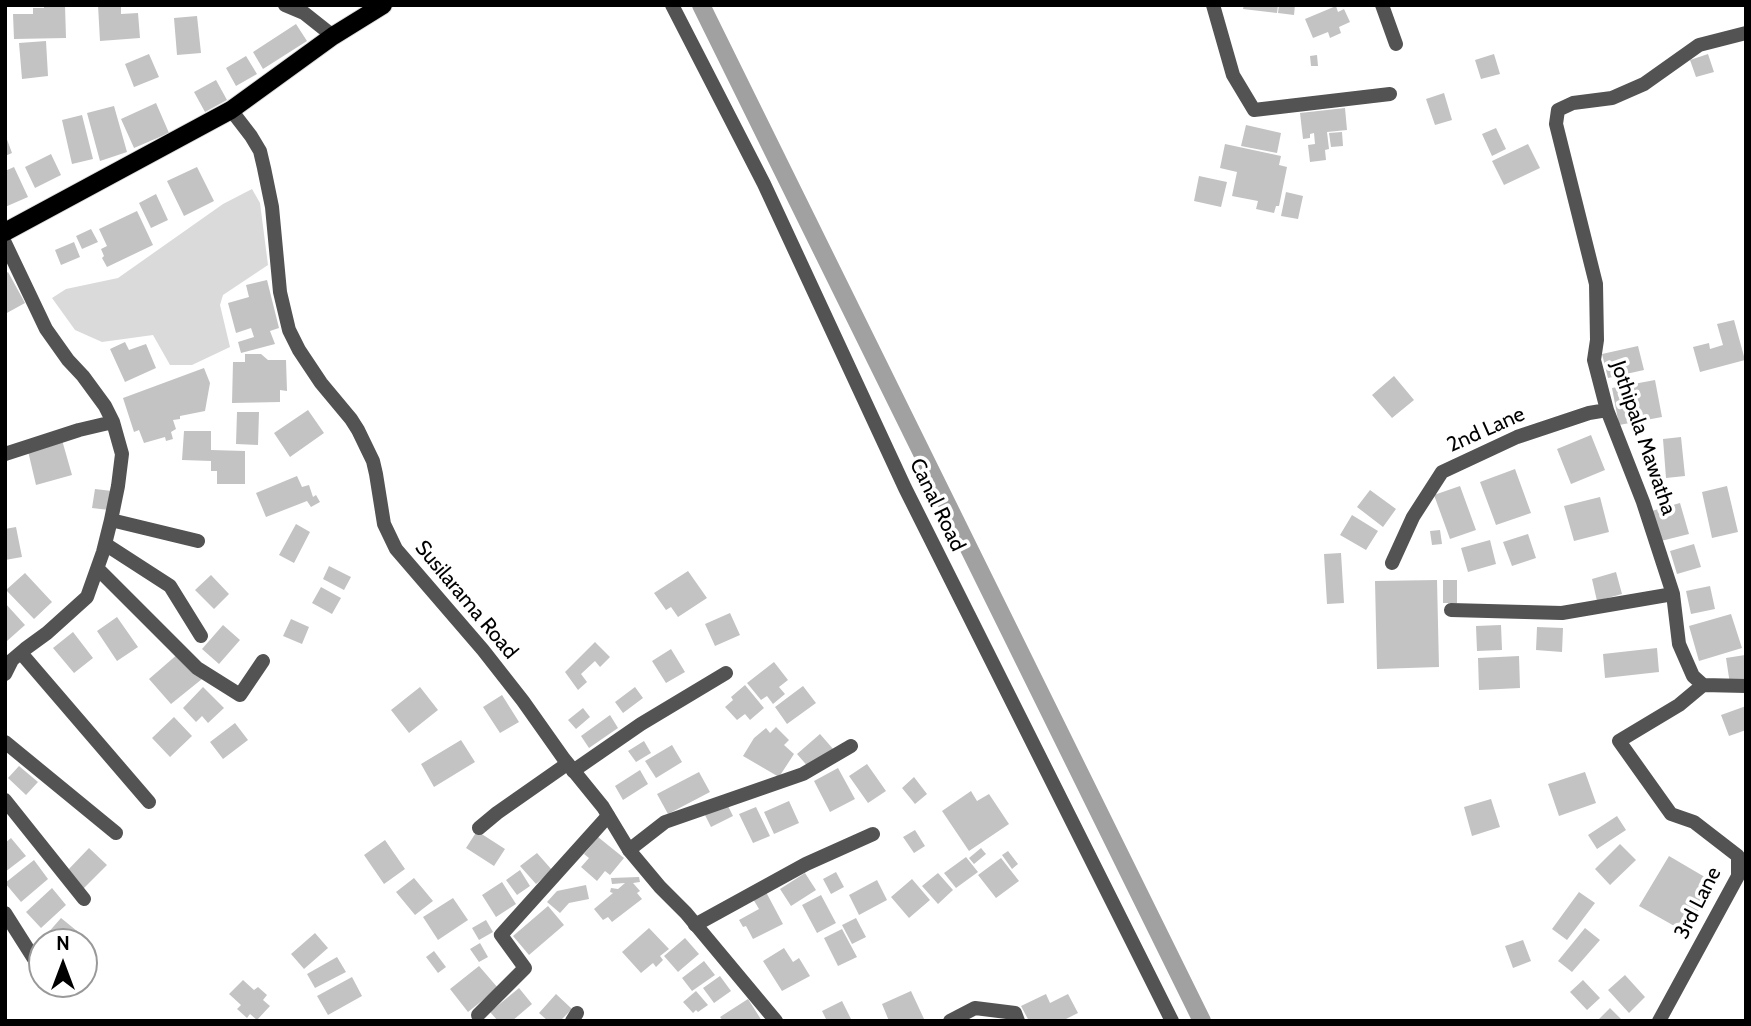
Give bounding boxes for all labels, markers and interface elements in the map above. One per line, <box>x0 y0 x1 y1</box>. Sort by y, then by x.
street label: Jothipala Mawatha <box>1605 358 1681 518</box>
street label: 2nd Lane <box>1443 402 1529 458</box>
street label: Canal Road <box>904 455 970 555</box>
street label: Susilarama Road <box>409 536 523 664</box>
street label: 3rd Lane <box>1669 863 1727 943</box>
north arrow <box>28 928 98 998</box>
text: N <box>56 932 70 955</box>

